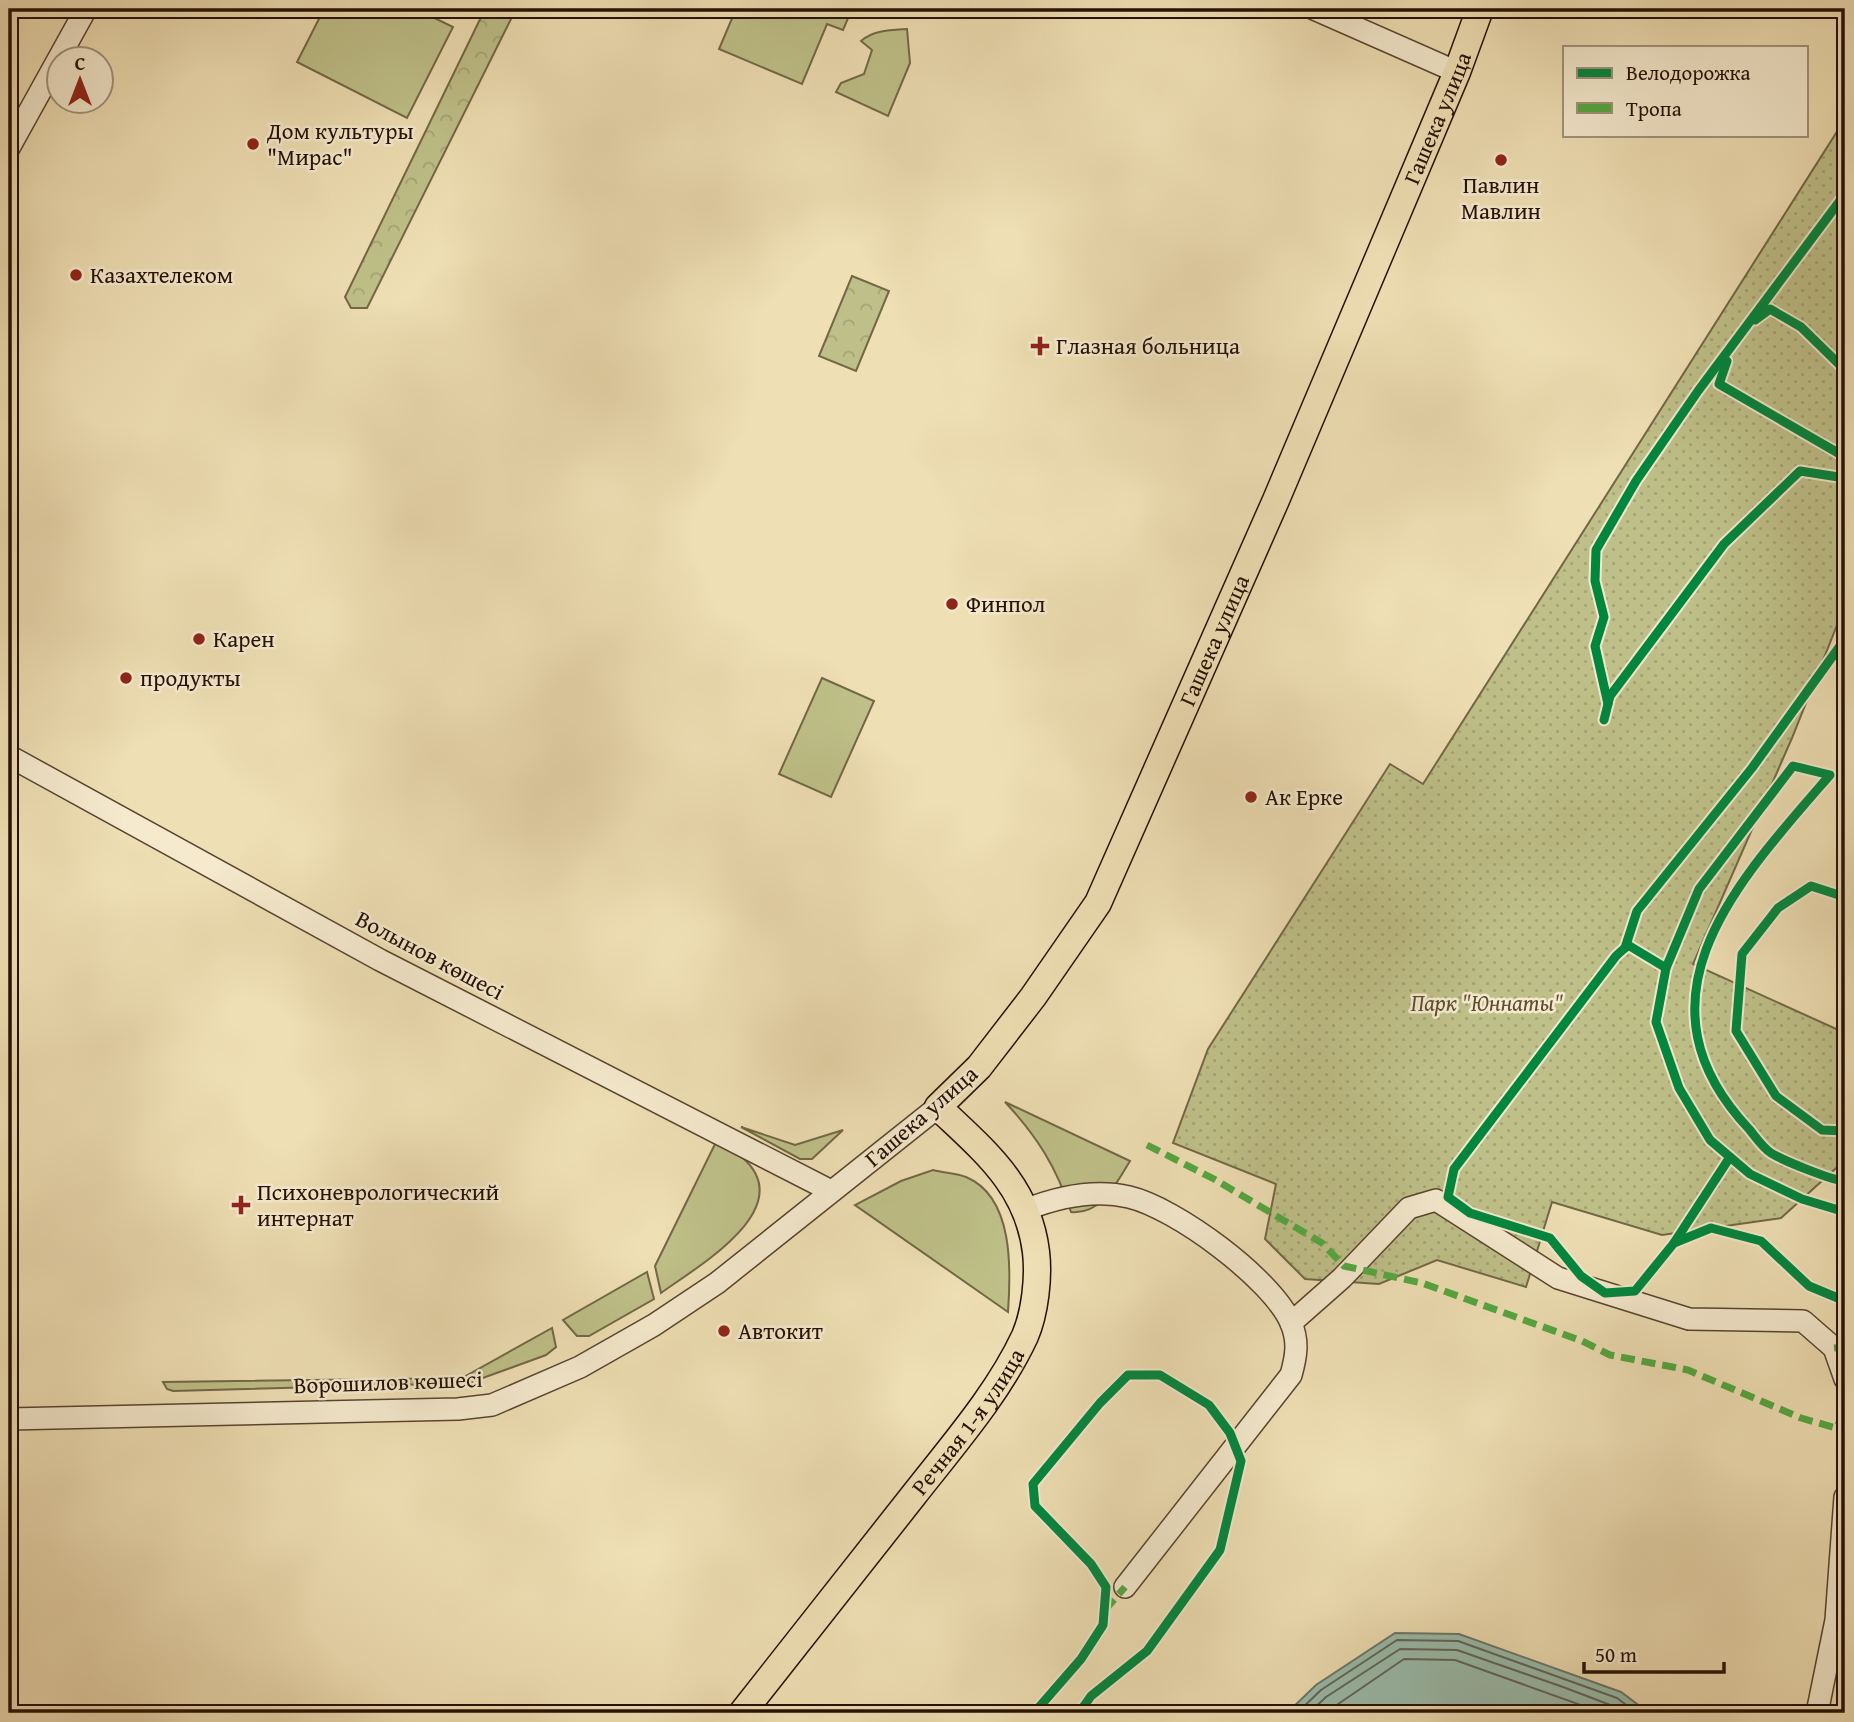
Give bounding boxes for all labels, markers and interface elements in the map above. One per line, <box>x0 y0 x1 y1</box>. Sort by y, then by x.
north arrow <box>46 46 116 116</box>
legend <box>1563 46 1808 136</box>
street label: Гашека улица <box>1394 47 1479 189</box>
text: С <box>75 49 86 77</box>
text: Велодорожка <box>1626 57 1751 88</box>
text: Тропа <box>1626 93 1682 124</box>
place label: Дом культуры "Мирас" <box>266 114 414 173</box>
marker: Дом культуры "Мирас" <box>245 136 261 152</box>
marker: Павлин Мавлин <box>1493 152 1509 168</box>
place label: Павлин Мавлин <box>1461 168 1541 227</box>
place label: Казахтелеком <box>90 258 233 291</box>
marker: Казахтелеком <box>68 267 84 283</box>
place label: Глазная больница <box>1056 329 1240 362</box>
marker: Глазная больница <box>1030 336 1050 356</box>
street label: Гашека улица <box>1170 569 1257 711</box>
place label: Финпол <box>966 587 1046 620</box>
marker: Финпол <box>944 596 960 612</box>
place label: Карен <box>213 622 275 655</box>
marker: Карен <box>191 631 207 647</box>
place label: продукты <box>140 661 241 694</box>
marker: продукты <box>118 670 134 686</box>
place label: Ак Ерке <box>1265 780 1343 813</box>
marker: Ак Ерке <box>1243 789 1259 805</box>
street label: Волынов көшесі <box>350 902 510 1008</box>
park label: Парк "Юннаты" <box>1411 986 1563 1019</box>
street label: Гашека улица <box>857 1057 985 1174</box>
place label: Психоневрологический интернат <box>257 1175 499 1234</box>
marker: Психоневрологический интернат <box>231 1195 251 1215</box>
place label: Автокит <box>738 1314 823 1347</box>
marker: Автокит <box>716 1323 732 1339</box>
street label: Речная 1-я улица <box>903 1342 1032 1502</box>
street label: Ворошилов көшесі <box>293 1362 483 1401</box>
scale bar <box>1584 1631 1724 1675</box>
text: 50 m <box>1595 1639 1637 1670</box>

